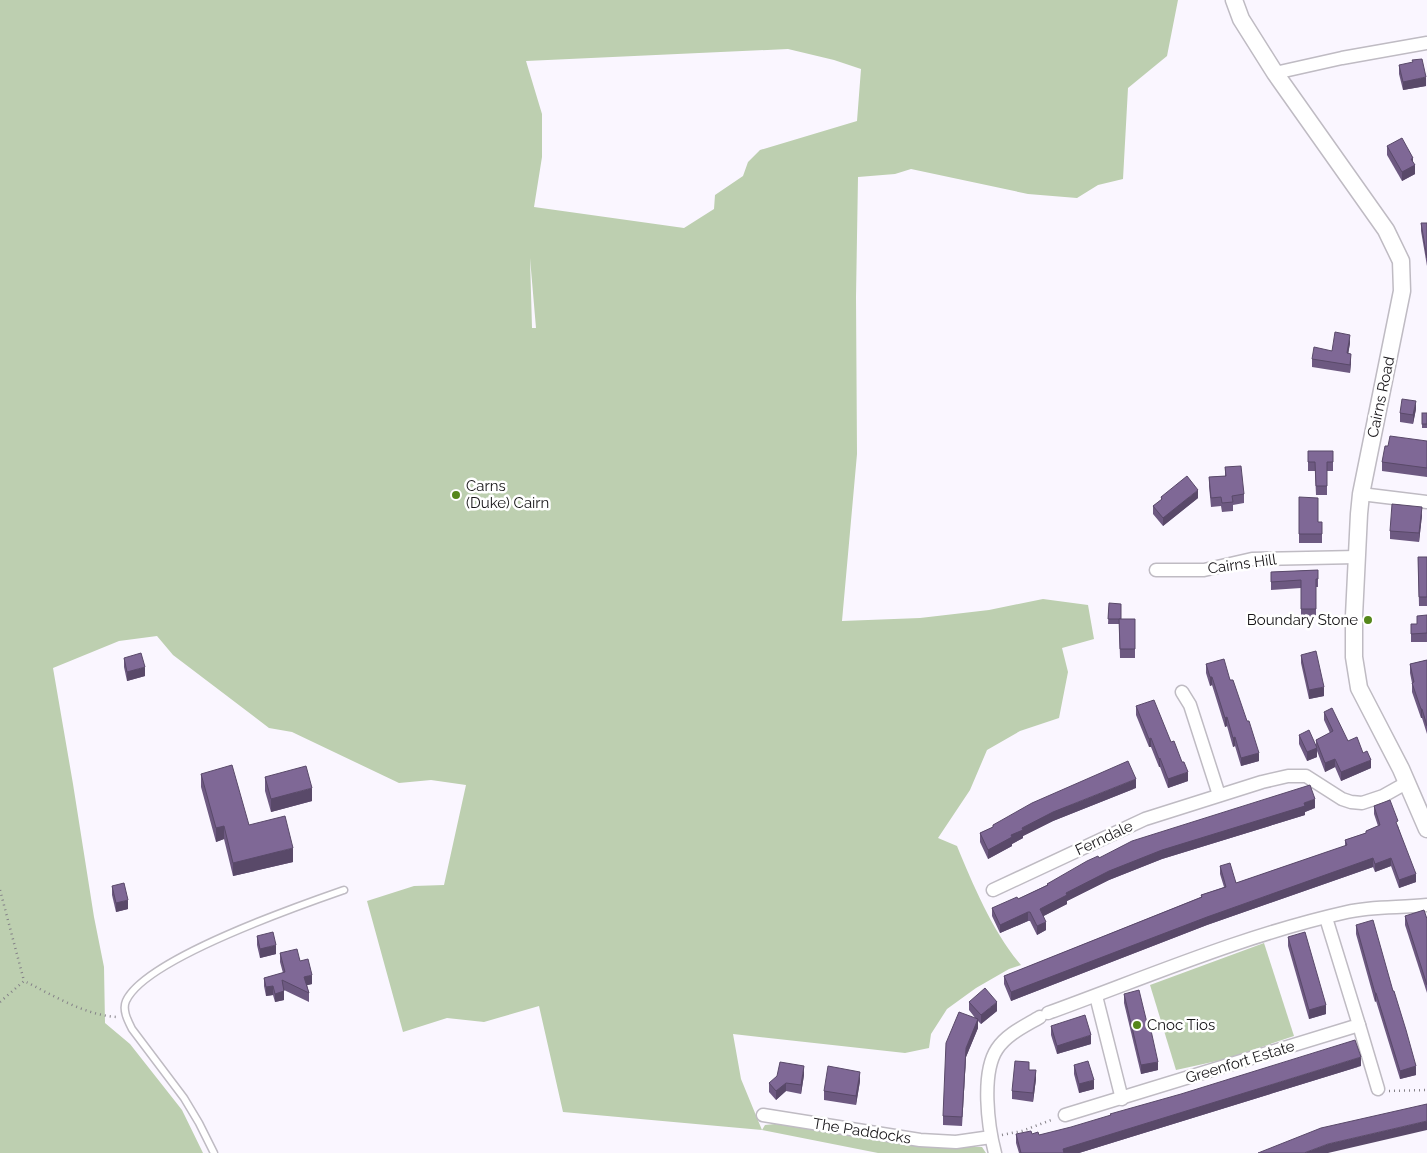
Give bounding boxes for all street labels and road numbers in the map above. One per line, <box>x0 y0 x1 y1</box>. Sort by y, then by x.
street label: Cairns Road <box>1364 355 1398 439</box>
street label: Cairns Hill <box>1206 550 1278 578</box>
street label: Ferndale <box>1072 817 1136 859</box>
street label: Greenfort Estate <box>1183 1037 1297 1087</box>
street label: The Paddocks <box>812 1114 912 1148</box>

